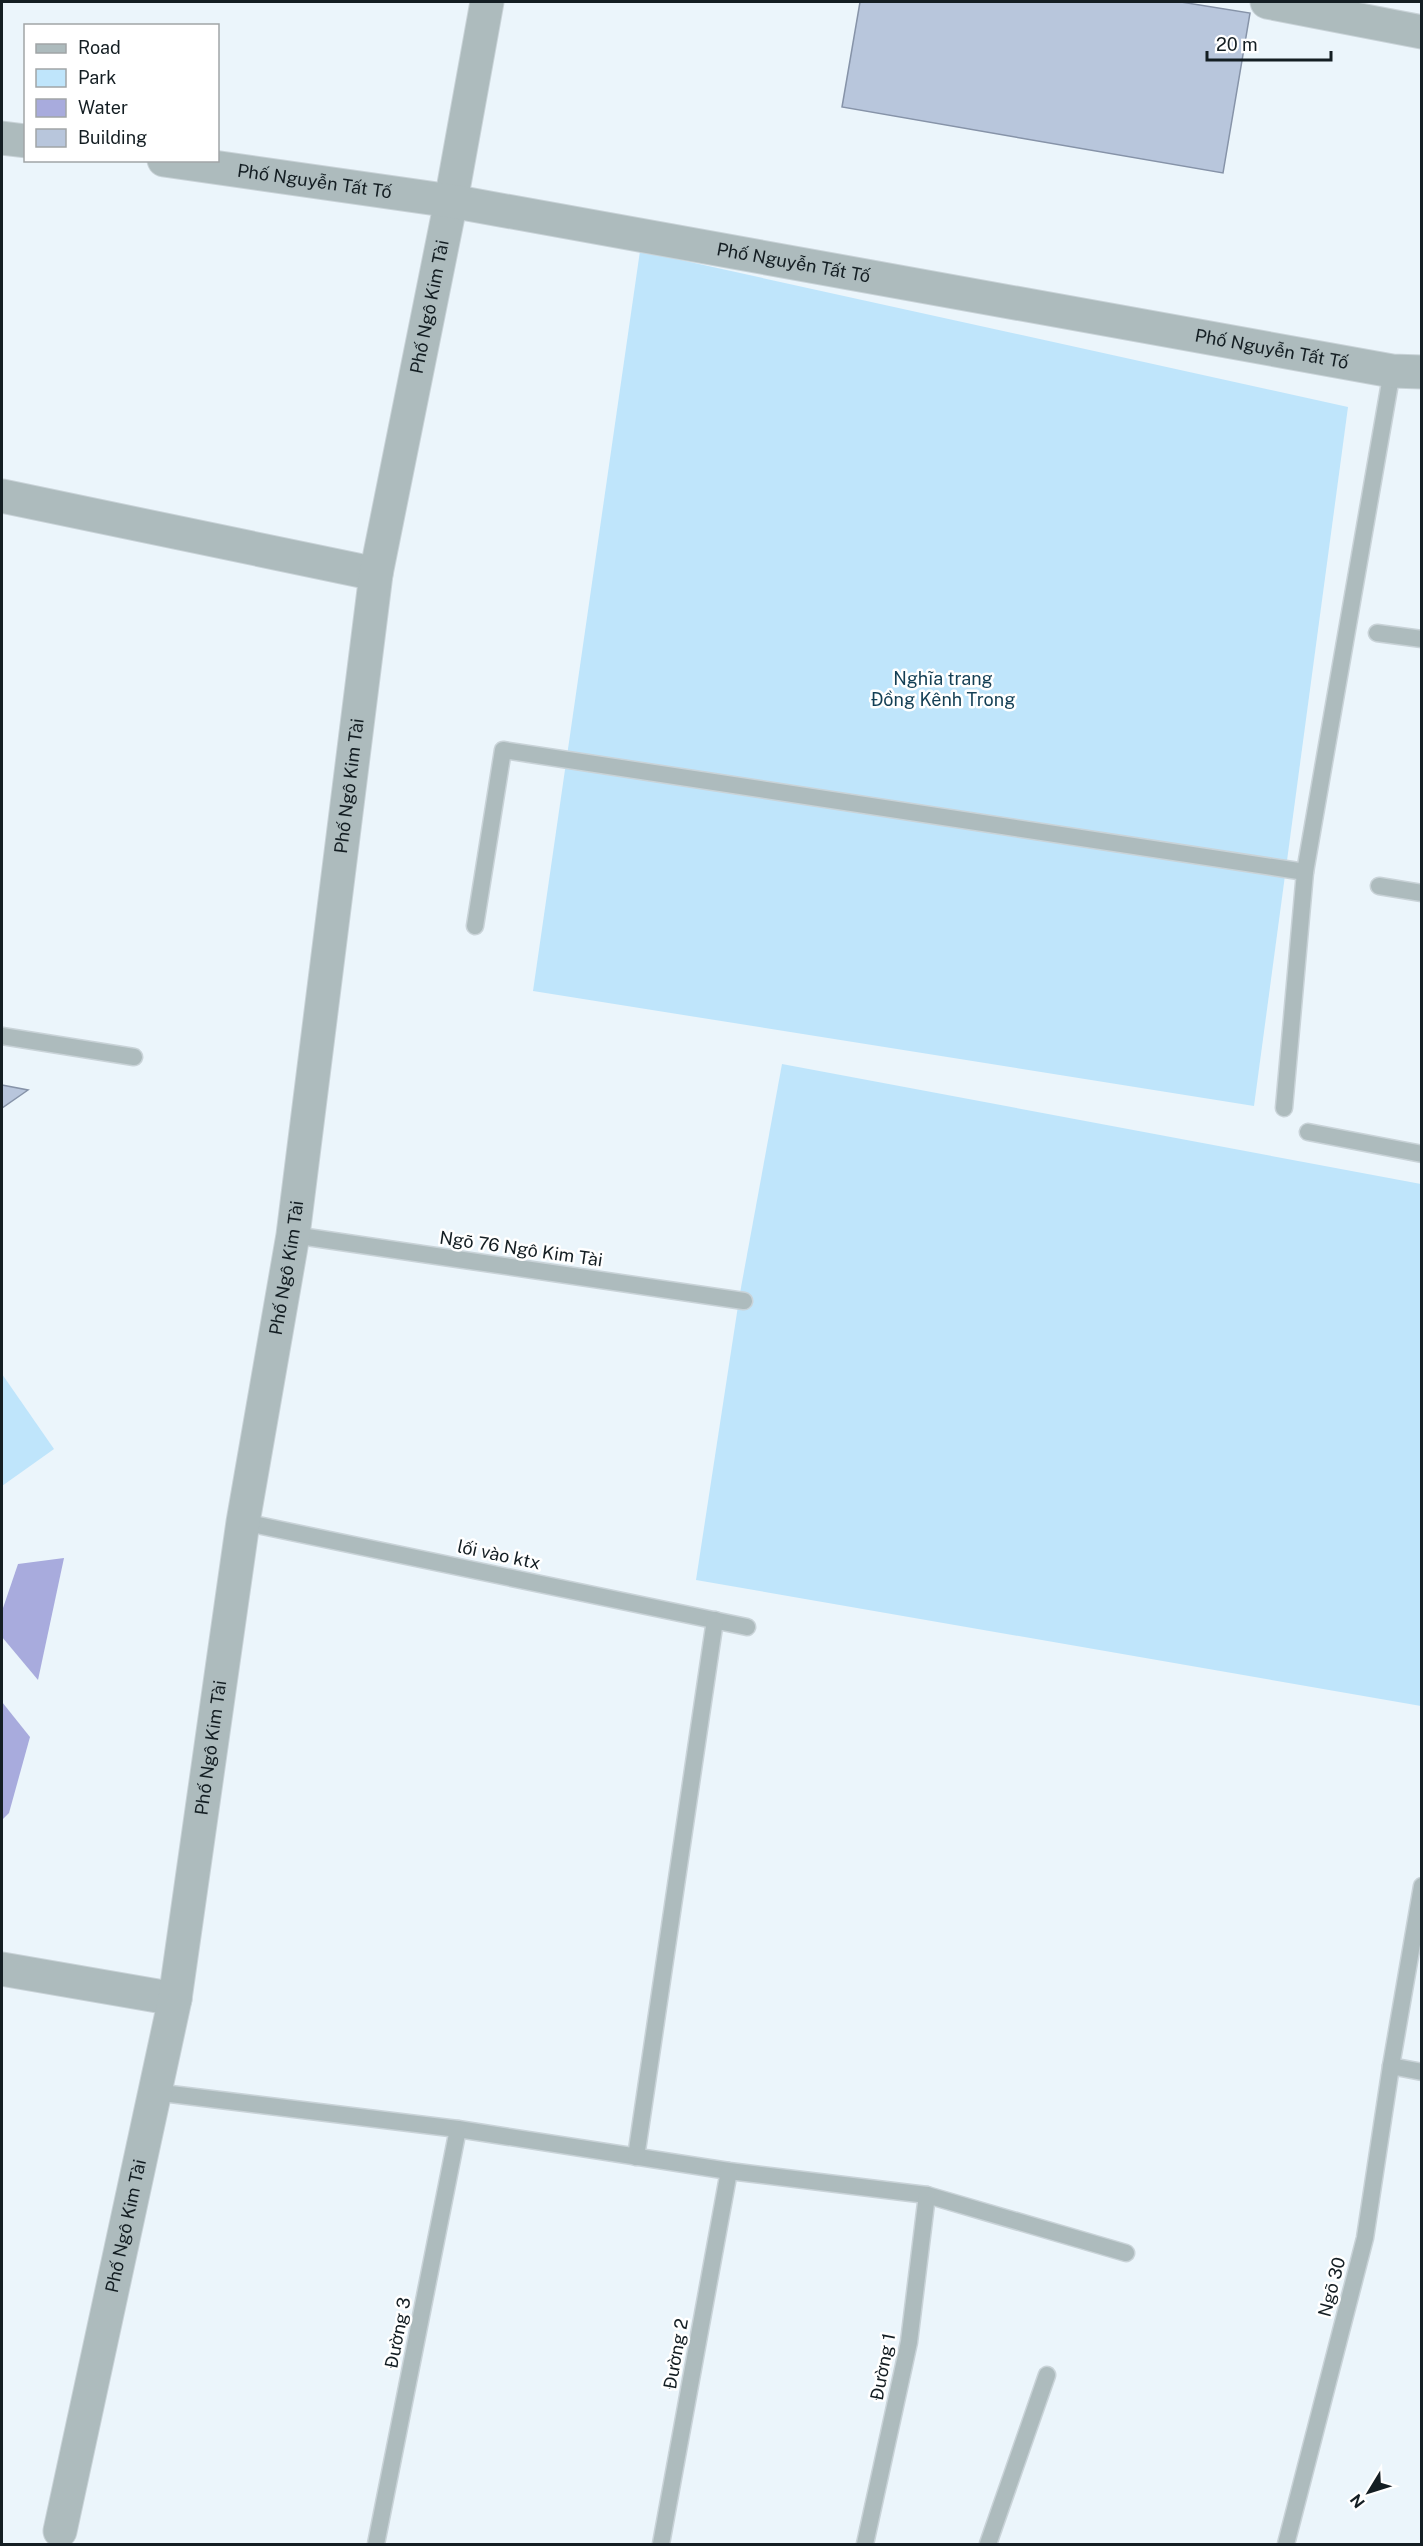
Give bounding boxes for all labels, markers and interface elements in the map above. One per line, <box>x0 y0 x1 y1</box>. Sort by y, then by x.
legend <box>24 24 219 162</box>
scale bar <box>1207 24 1332 62</box>
text: 20 m <box>1216 34 1258 55</box>
text: Road <box>78 37 121 58</box>
text: Park <box>78 67 116 88</box>
text: Water <box>78 97 128 118</box>
text: Building <box>78 127 147 148</box>
street label: Phố Nguyễn Tất Tố <box>236 160 393 202</box>
street label: Phố Ngô Kim Tài <box>406 238 453 376</box>
street label: Phố Nguyễn Tất Tố <box>715 238 872 287</box>
street label: Phố Nguyễn Tất Tố <box>1193 325 1350 373</box>
park label: Nghĩa trang Đồng Kênh Trong <box>871 668 1015 710</box>
street label: Phố Ngô Kim Tài <box>330 717 368 855</box>
street label: Phố Ngô Kim Tài <box>265 1199 307 1337</box>
street label: Ngõ 76 Ngô Kim Tài <box>438 1227 604 1270</box>
street label: lối vào ktx <box>456 1535 542 1574</box>
street label: Phố Ngô Kim Tài <box>190 1679 230 1817</box>
street label: Phố Ngô Kim Tài <box>101 2157 150 2295</box>
street label: Ngõ 30 <box>1313 2255 1350 2319</box>
street label: Đường 3 <box>380 2295 415 2370</box>
street label: Đường 2 <box>659 2317 692 2391</box>
street label: Đường 1 <box>866 2331 899 2402</box>
north arrow <box>1339 2462 1399 2522</box>
text: N <box>1346 2490 1369 2512</box>

